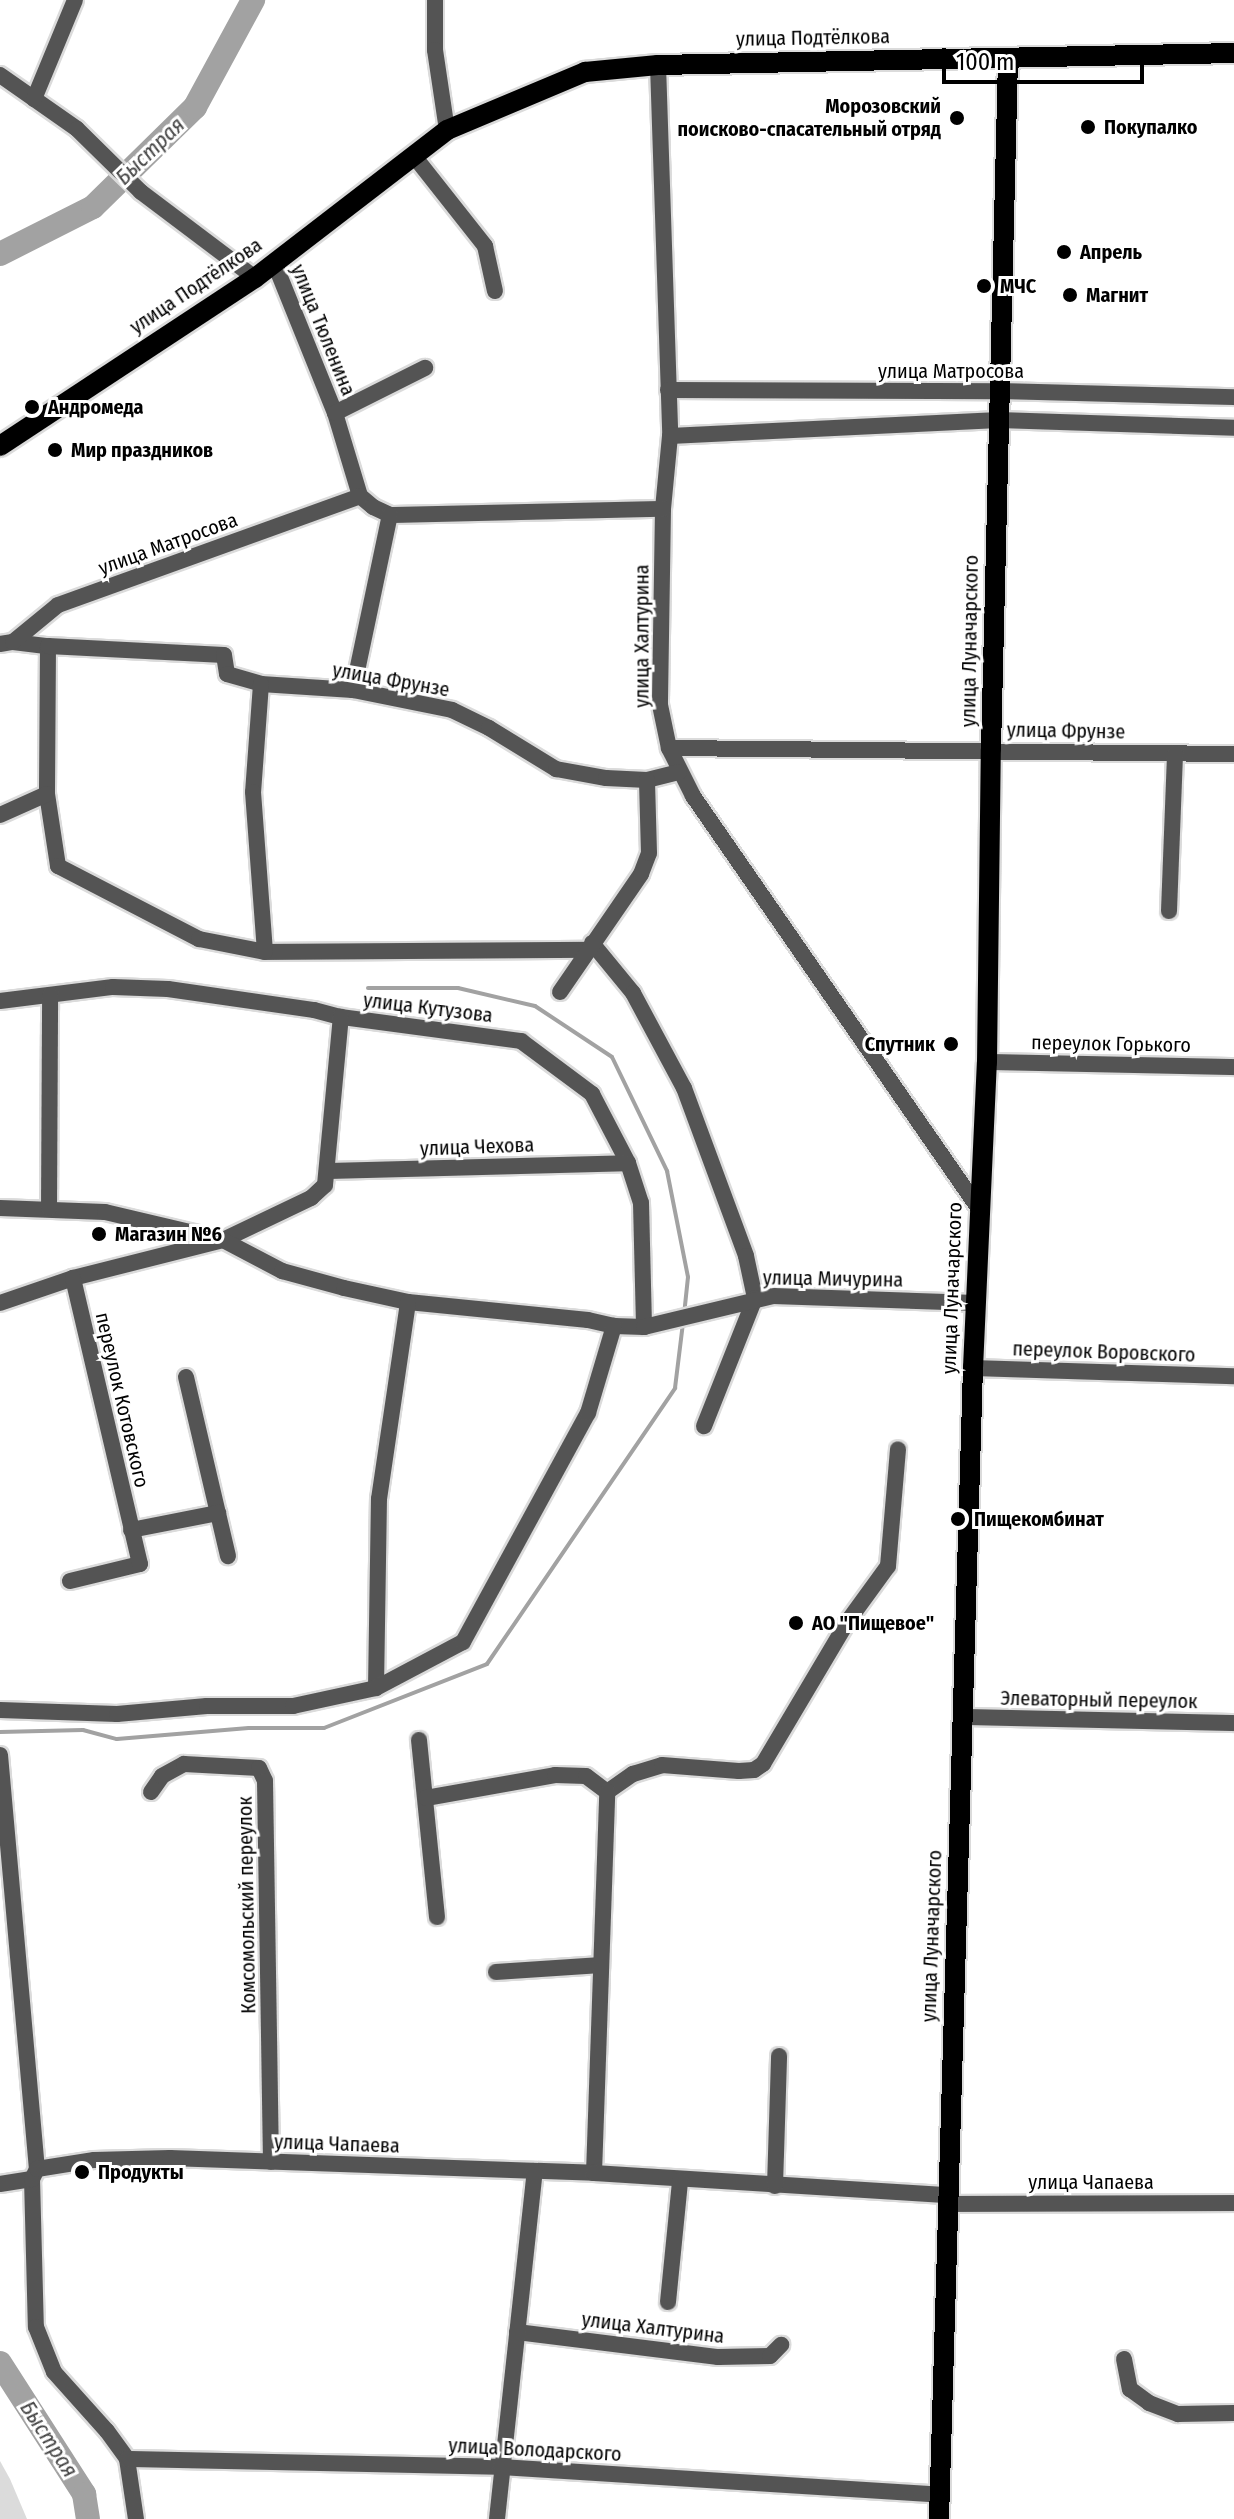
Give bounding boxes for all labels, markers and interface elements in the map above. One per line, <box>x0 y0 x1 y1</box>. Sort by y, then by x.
street label: улица Подтёлкова <box>736 25 890 51</box>
scale bar <box>946 32 1148 82</box>
text: 100 m <box>956 48 1014 76</box>
place label: Морозовский поисково-спасательный отряд <box>678 94 941 141</box>
marker: Морозовский поисково-спасательный отряд <box>948 109 966 127</box>
water label: Быстрая <box>110 112 190 190</box>
place label: Покупалко <box>1104 115 1197 139</box>
marker: Покупалко <box>1079 118 1097 136</box>
street label: улица Подтёлкова <box>125 233 267 339</box>
place label: Апрель <box>1080 240 1142 264</box>
marker: Апрель <box>1055 243 1073 261</box>
street label: улица Тюленина <box>286 261 360 399</box>
place label: МЧС <box>1000 274 1036 298</box>
marker: МЧС <box>975 277 993 295</box>
place label: Магнит <box>1086 283 1148 307</box>
marker: Магнит <box>1061 286 1079 304</box>
street label: улица Матросова <box>878 359 1024 383</box>
place label: Андромеда <box>48 395 143 419</box>
marker: Андромеда <box>23 398 41 416</box>
place label: Мир праздников <box>71 438 213 462</box>
marker: Мир праздников <box>46 441 64 459</box>
street label: улица Матросова <box>95 508 241 580</box>
street label: улица Луначарского <box>956 555 984 727</box>
street label: улица Халтурина <box>630 564 654 708</box>
street label: улица Фрунзе <box>331 658 451 702</box>
street label: улица Фрунзе <box>1007 718 1125 744</box>
street label: улица Кутузова <box>362 988 494 1028</box>
street label: переулок Горького <box>1031 1031 1191 1057</box>
place label: Спутник <box>865 1032 935 1056</box>
marker: Спутник <box>942 1035 960 1053</box>
street label: улица Чехова <box>420 1133 534 1161</box>
street label: улица Луначарского <box>937 1201 967 1375</box>
place label: Магазин №6 <box>115 1222 222 1246</box>
marker: Магазин №6 <box>90 1225 108 1243</box>
street label: улица Мичурина <box>763 1266 903 1292</box>
street label: переулок Котовского <box>90 1310 154 1490</box>
street label: переулок Воровского <box>1012 1337 1196 1367</box>
place label: Пищекомбинат <box>974 1507 1104 1531</box>
marker: Пищекомбинат <box>949 1510 967 1528</box>
place label: АО "Пищевое" <box>812 1611 934 1635</box>
marker: АО "Пищевое" <box>787 1614 805 1632</box>
street label: Элеваторный переулок <box>1000 1686 1198 1714</box>
street label: Комсомольский переулок <box>233 1796 261 2014</box>
street label: улица Луначарского <box>917 1849 947 2023</box>
street label: улица Чапаева <box>274 2130 400 2158</box>
place label: Продукты <box>98 2160 184 2184</box>
marker: Продукты <box>73 2163 91 2181</box>
street label: улица Чапаева <box>1028 2170 1154 2194</box>
street label: улица Халтурина <box>580 2307 726 2349</box>
water label: Быстрая <box>15 2396 83 2482</box>
street label: улица Володарского <box>448 2433 622 2467</box>

